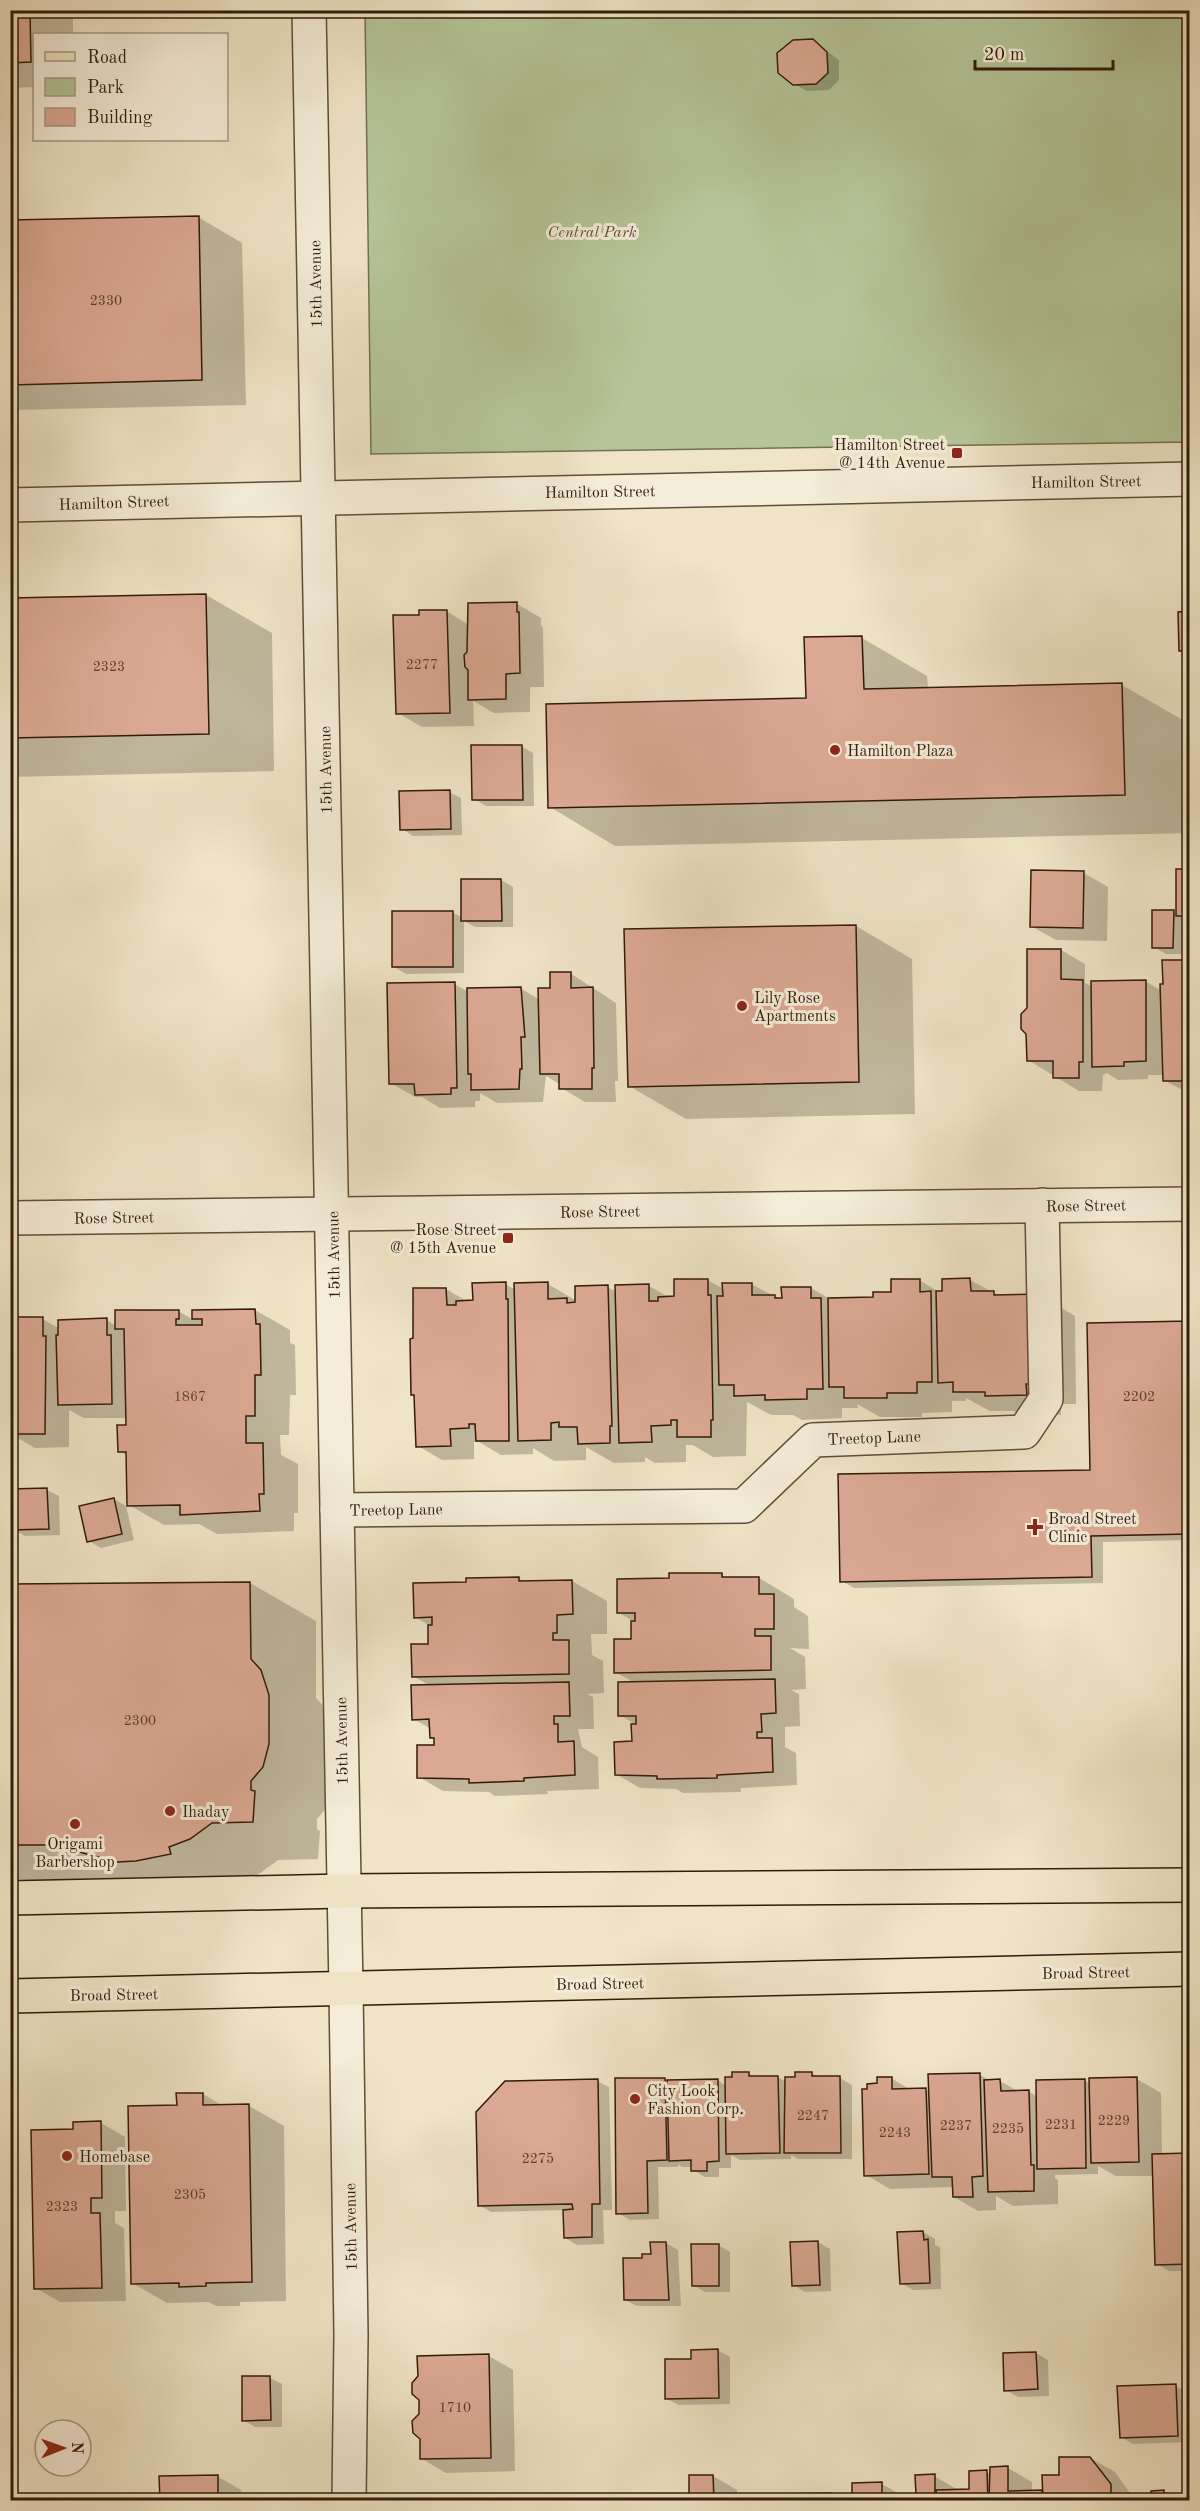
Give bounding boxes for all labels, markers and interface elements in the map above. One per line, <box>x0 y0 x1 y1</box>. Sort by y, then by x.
legend <box>33 33 228 141</box>
scale bar <box>975 33 1113 71</box>
text: 20 m <box>984 46 1024 64</box>
text: Road <box>87 49 127 67</box>
text: Park <box>87 79 124 97</box>
text: Building <box>87 109 153 127</box>
park label: Central Park <box>547 225 637 241</box>
street label: 15th Avenue <box>308 240 326 328</box>
house number: 2330 <box>90 294 122 308</box>
place label: Hamilton Street @ 14th Avenue <box>834 438 945 472</box>
marker: Hamilton Street @ 14th Avenue <box>950 446 964 460</box>
street label: Hamilton Street <box>1030 474 1142 492</box>
street label: Hamilton Street <box>544 484 656 502</box>
street label: Hamilton Street <box>58 494 170 514</box>
house number: 2277 <box>406 658 438 672</box>
house number: 2323 <box>93 660 125 674</box>
street label: 15th Avenue <box>318 726 336 814</box>
marker: Hamilton Plaza <box>828 743 842 757</box>
place label: Hamilton Plaza <box>847 744 954 760</box>
place label: Lily Rose Apartments <box>754 991 836 1025</box>
marker: Lily Rose Apartments <box>735 999 749 1013</box>
street label: Rose Street <box>1046 1198 1127 1216</box>
street label: Rose Street <box>560 1204 641 1222</box>
street label: Rose Street <box>74 1210 155 1228</box>
street label: 15th Avenue <box>326 1211 344 1299</box>
place label: Rose Street @ 15th Avenue <box>390 1223 496 1257</box>
marker: Rose Street @ 15th Avenue <box>501 1231 515 1245</box>
house number: 1867 <box>174 1390 206 1404</box>
house number: 2202 <box>1123 1390 1155 1404</box>
street label: Treetop Lane <box>827 1429 921 1449</box>
street label: Treetop Lane <box>349 1502 443 1520</box>
place label: Broad Street Clinic <box>1048 1512 1137 1546</box>
marker: Broad Street Clinic <box>1026 1518 1044 1536</box>
street label: 15th Avenue <box>334 1697 352 1785</box>
house number: 2300 <box>124 1714 156 1728</box>
marker: Ihaday <box>163 1804 177 1818</box>
place label: Ihaday <box>182 1805 230 1821</box>
marker: Origami Barbershop <box>68 1817 82 1831</box>
place label: Origami Barbershop <box>35 1837 115 1871</box>
street label: Broad Street <box>1042 1965 1131 1983</box>
street label: Broad Street <box>556 1976 645 1994</box>
street label: Broad Street <box>70 1987 159 2005</box>
place label: City Look Fashion Corp. <box>647 2084 744 2118</box>
marker: City Look Fashion Corp. <box>628 2092 642 2106</box>
house number: 2247 <box>797 2109 829 2123</box>
house number: 2229 <box>1098 2114 1130 2128</box>
house number: 2231 <box>1045 2118 1077 2132</box>
house number: 2237 <box>940 2119 972 2133</box>
house number: 2235 <box>992 2122 1024 2136</box>
house number: 2243 <box>879 2126 911 2140</box>
marker: Homebase <box>60 2149 74 2163</box>
place label: Homebase <box>79 2150 150 2166</box>
house number: 2275 <box>522 2152 554 2166</box>
street label: 15th Avenue <box>343 2183 361 2271</box>
house number: 2305 <box>174 2188 206 2202</box>
house number: 2323 <box>46 2200 78 2214</box>
house number: 1710 <box>439 2401 471 2415</box>
north arrow <box>33 2418 93 2478</box>
text: N <box>68 2442 84 2455</box>

